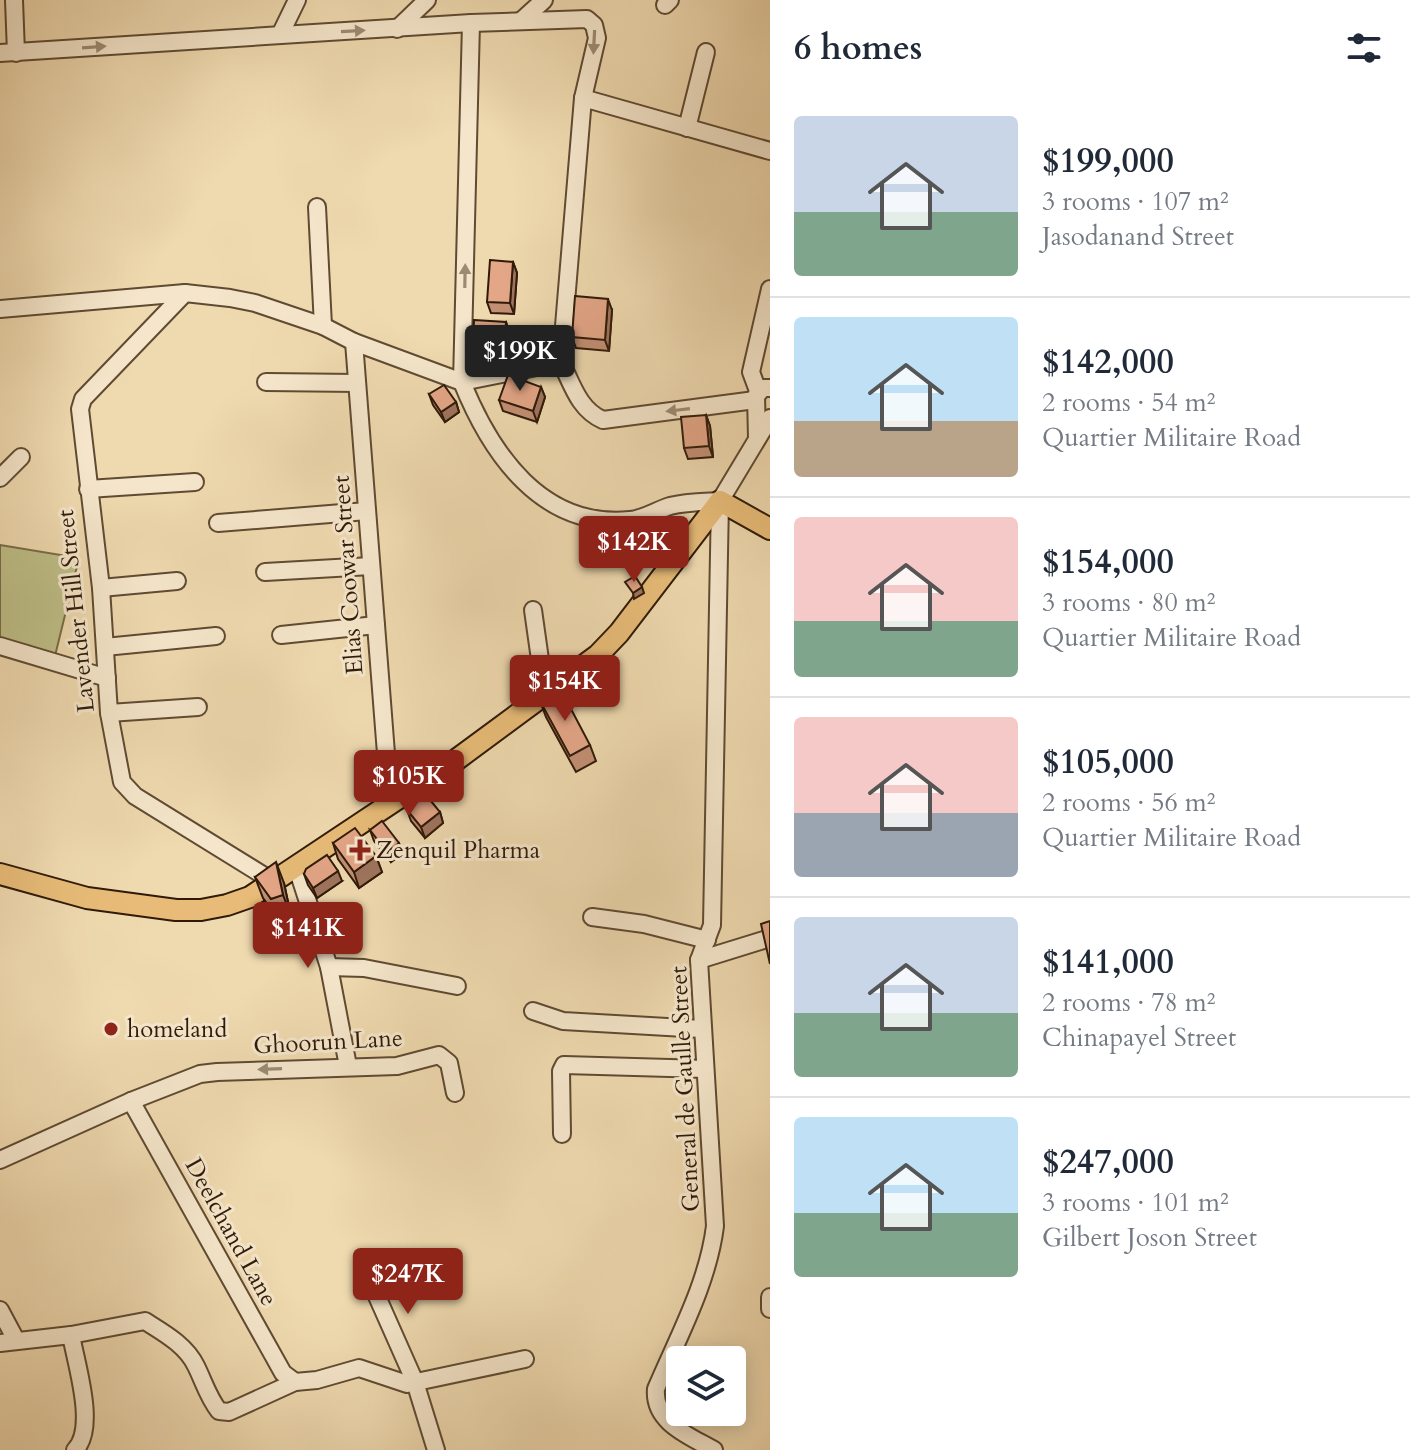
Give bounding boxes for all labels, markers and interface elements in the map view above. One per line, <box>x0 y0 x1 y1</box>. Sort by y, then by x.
one-way arrow <box>341 25 366 38</box>
text: 6 homes <box>794 25 922 71</box>
icon: filters <box>1342 26 1386 70</box>
one-way arrow <box>587 30 600 55</box>
one-way arrow <box>82 41 107 54</box>
text: $199,000 <box>1042 138 1174 184</box>
icon: home <box>858 148 954 244</box>
text: 3 rooms · 107 m² <box>1042 184 1229 219</box>
text: Jasodanand Street <box>1042 219 1234 254</box>
one-way arrow <box>458 263 471 288</box>
pin: $199K <box>464 325 576 393</box>
text: $199K <box>483 333 557 368</box>
text: $142,000 <box>1042 339 1174 385</box>
icon: home <box>858 349 954 445</box>
text: 2 rooms · 54 m² <box>1042 385 1215 420</box>
one-way arrow <box>665 404 690 417</box>
text: Quartier Militaire Road <box>1042 420 1301 455</box>
street label: Elias Coowar Street <box>325 474 371 676</box>
street label: Lavender Hill Street <box>49 508 103 714</box>
pin: $142K <box>578 516 690 584</box>
text: $142K <box>597 524 671 559</box>
text: $154,000 <box>1042 539 1174 585</box>
icon: home <box>858 549 954 645</box>
text: 3 rooms · 80 m² <box>1042 585 1215 620</box>
text: Quartier Militaire Road <box>1042 620 1301 655</box>
pin: $154K <box>509 655 621 723</box>
text: $154K <box>528 663 602 698</box>
text: $105,000 <box>1042 739 1174 785</box>
icon: home <box>858 749 954 845</box>
pin: $105K <box>353 750 465 818</box>
text: $105K <box>372 758 446 793</box>
text: 2 rooms · 56 m² <box>1042 785 1215 820</box>
text: Quartier Militaire Road <box>1042 820 1301 855</box>
place label: Zenquil Pharma <box>376 834 541 867</box>
marker: Zenquil Pharma <box>351 841 369 859</box>
pin: $141K <box>252 902 364 970</box>
text: $141K <box>271 910 345 945</box>
text: $141,000 <box>1042 939 1174 985</box>
icon: home <box>858 949 954 1045</box>
street label: General de Gaulle Street <box>662 965 708 1213</box>
text: 2 rooms · 78 m² <box>1042 985 1215 1020</box>
place label: homeland <box>127 1013 227 1046</box>
marker: homeland <box>102 1020 120 1038</box>
text: Chinapayel Street <box>1042 1020 1236 1055</box>
street label: Ghoorun Lane <box>252 1022 404 1062</box>
one-way arrow <box>257 1063 282 1076</box>
text: $247,000 <box>1042 1139 1174 1185</box>
icon: home <box>858 1149 954 1245</box>
street label: Deelchand Lane <box>177 1152 285 1312</box>
text: 3 rooms · 101 m² <box>1042 1185 1229 1220</box>
text: Gilbert Joson Street <box>1042 1220 1257 1255</box>
pin: $247K <box>352 1248 464 1316</box>
text: $247K <box>371 1256 445 1291</box>
map controls <box>666 1346 746 1426</box>
button: layers <box>666 1346 746 1426</box>

